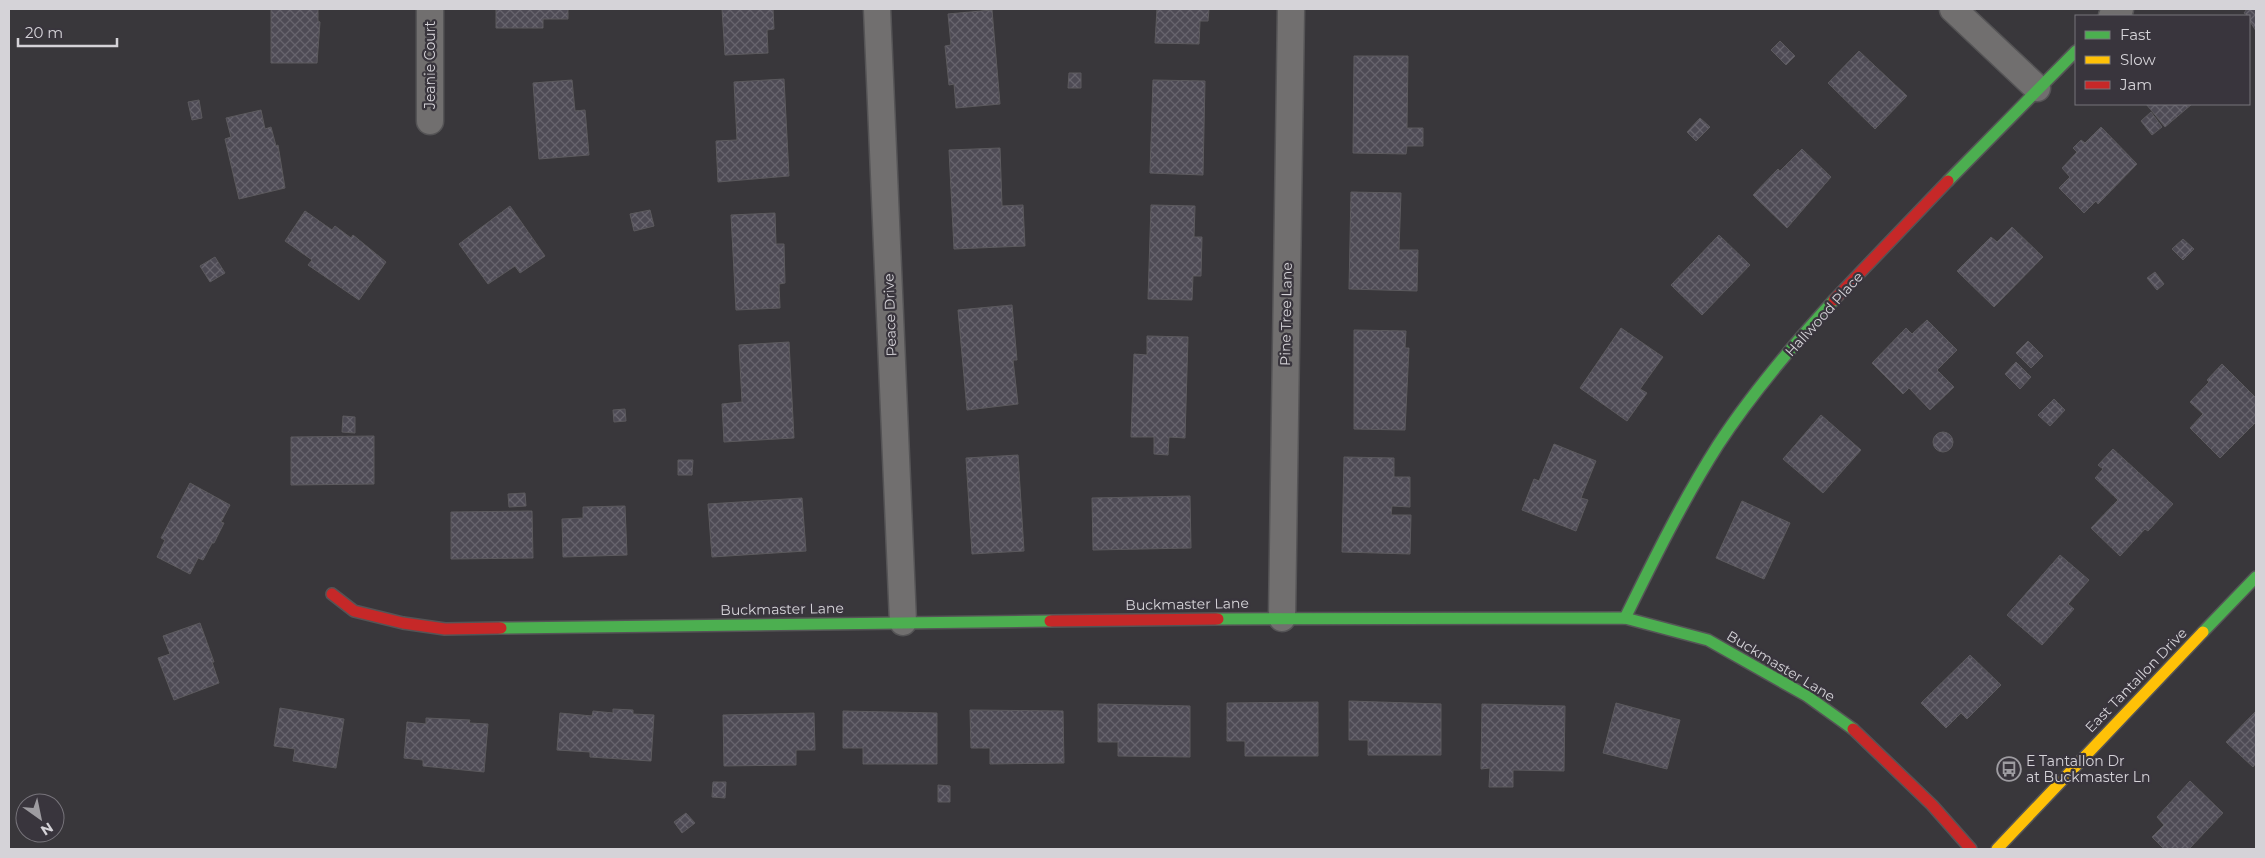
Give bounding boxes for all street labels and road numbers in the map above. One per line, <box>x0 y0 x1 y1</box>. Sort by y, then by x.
street label: Jeanie Court <box>421 21 439 110</box>
street label: Pine Tree Lane <box>1276 262 1296 366</box>
street label: Hallwood Place <box>1781 268 1867 360</box>
street label: Peace Drive <box>880 273 900 357</box>
street label: Buckmaster Lane <box>1125 594 1249 614</box>
street label: Buckmaster Lane <box>720 599 844 619</box>
street label: East Tantallon Drive <box>2081 624 2191 736</box>
street label: Buckmaster Lane <box>1723 626 1839 706</box>

